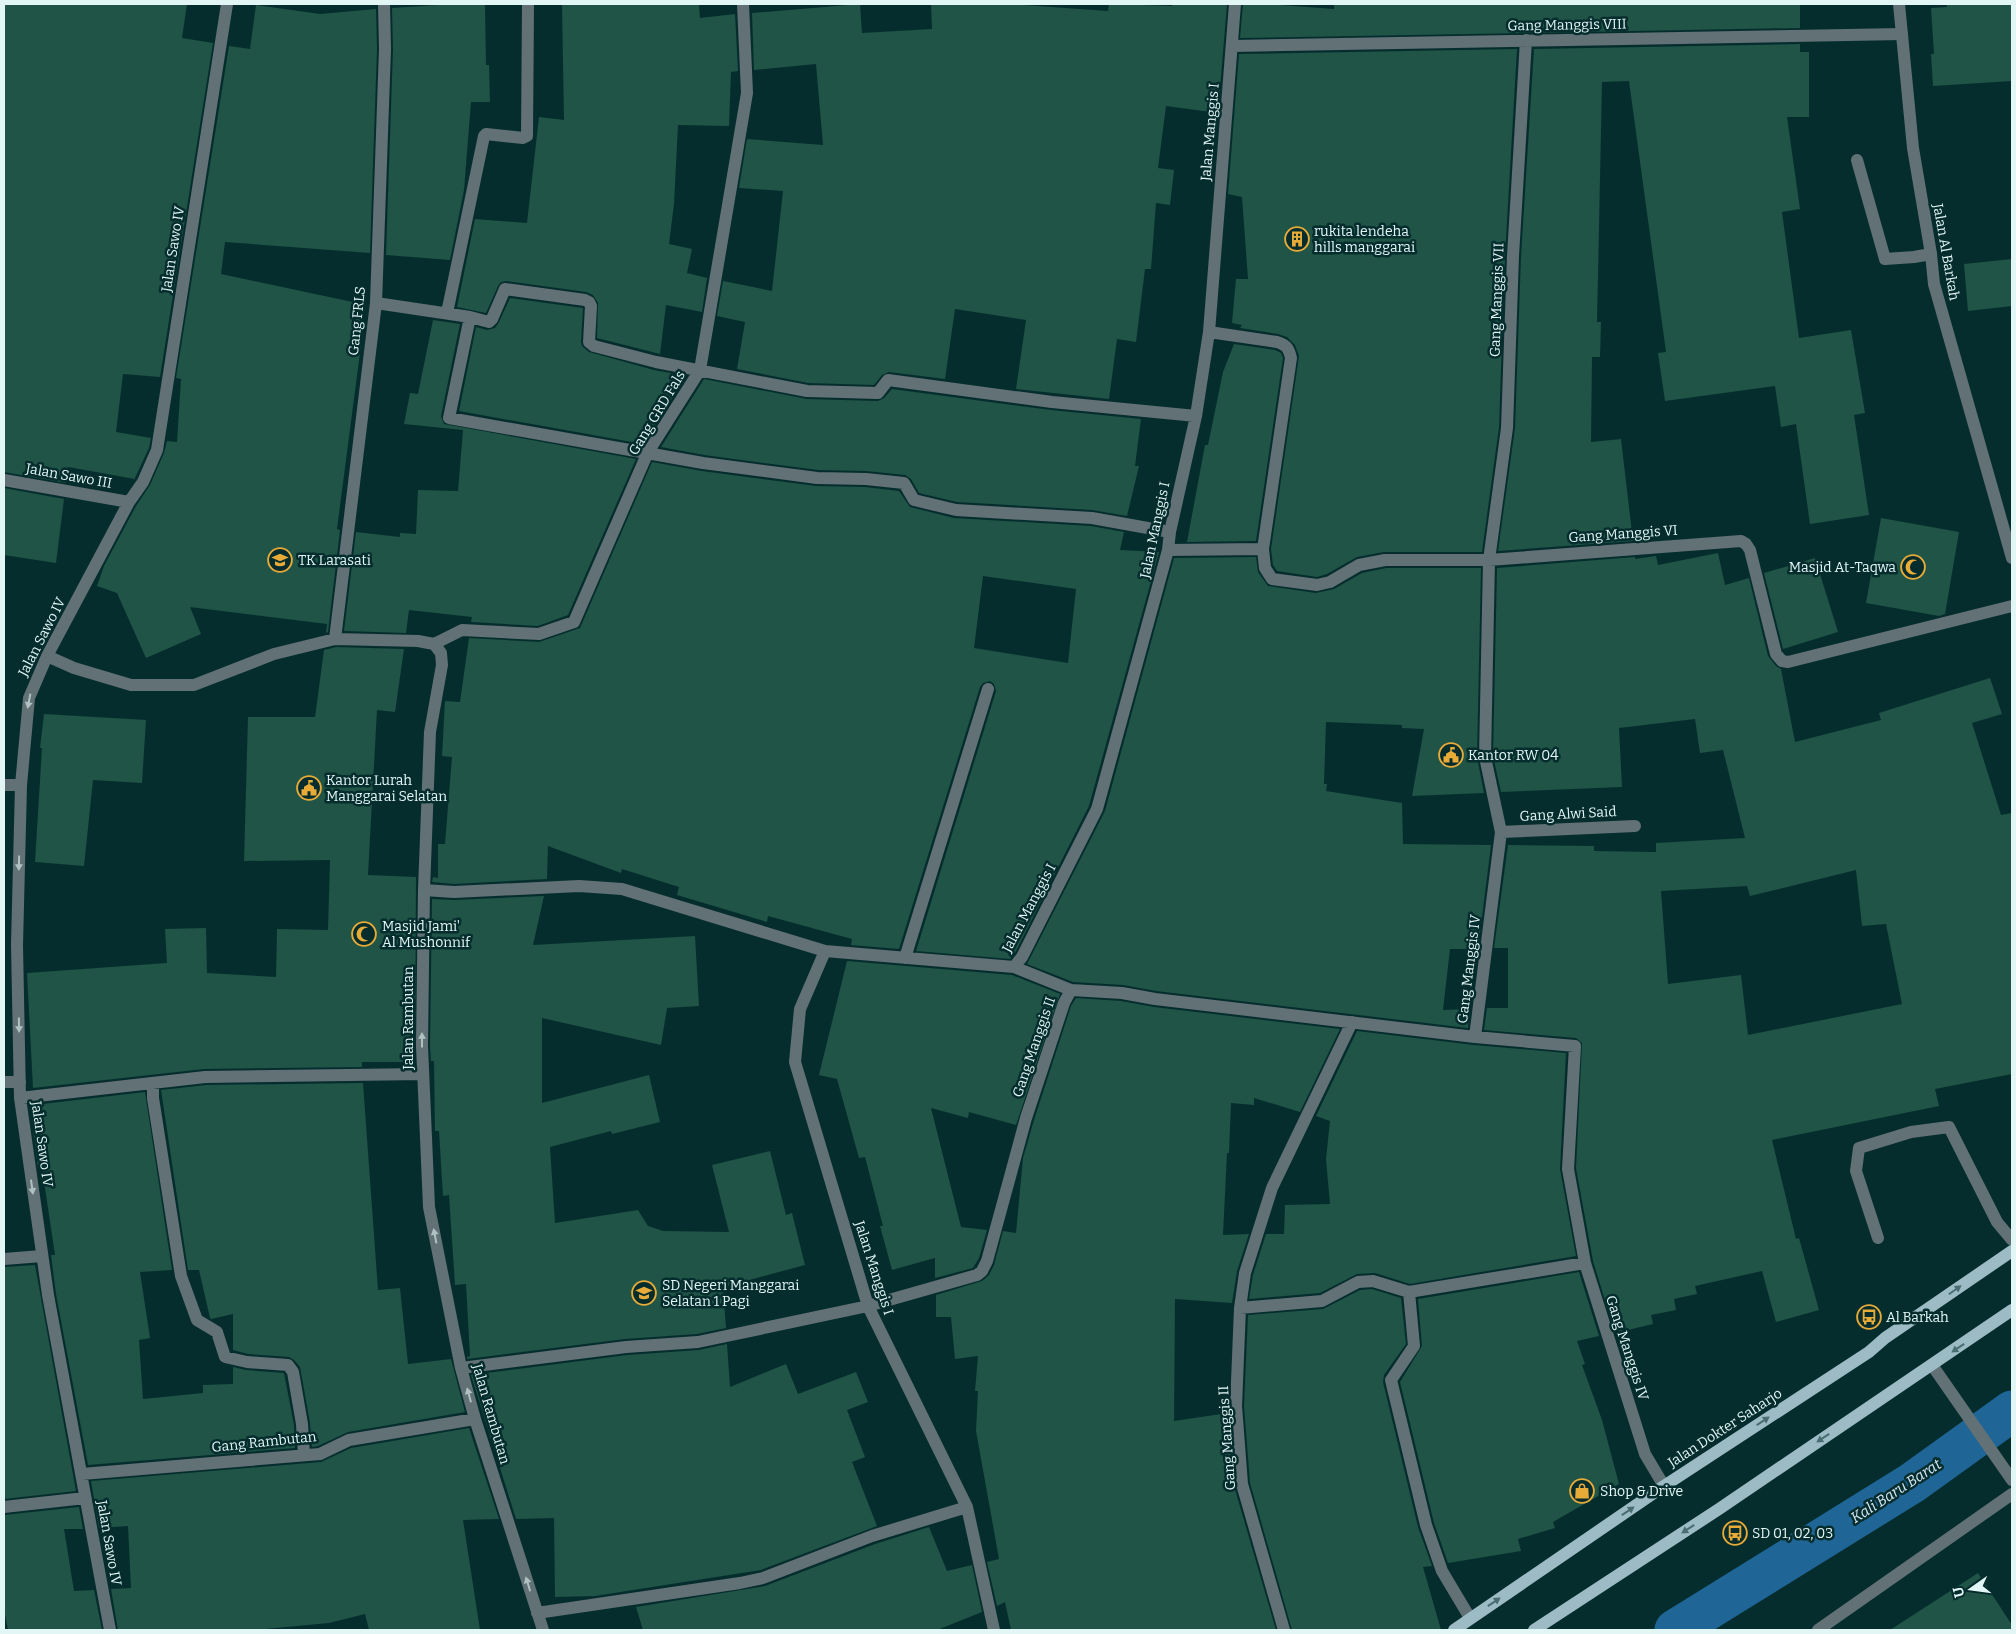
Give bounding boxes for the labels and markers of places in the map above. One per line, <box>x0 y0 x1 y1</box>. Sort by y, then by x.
place label: rukita lendeha hills manggarai <box>1314 223 1415 256</box>
building icon: rukita lendeha hills manggarai <box>1284 226 1310 252</box>
school or university icon: TK Larasati <box>267 547 293 573</box>
place label: TK Larasati <box>298 552 371 569</box>
mosque icon: Masjid At-Taqwa <box>1900 554 1926 580</box>
place label: Masjid At-Taqwa <box>1789 559 1896 576</box>
public building icon: Kantor RW 04 <box>1438 742 1464 768</box>
place label: Kantor RW 04 <box>1468 747 1559 764</box>
place label: Kantor Lurah Manggarai Selatan <box>326 772 447 805</box>
public building icon: Kantor Lurah Manggarai Selatan <box>296 775 322 801</box>
place label: Masjid Jami' Al Mushonnif <box>382 918 471 951</box>
mosque icon: Masjid Jami' Al Mushonnif <box>351 921 377 947</box>
place label: SD Negeri Manggarai Selatan 1 Pagi <box>662 1277 799 1310</box>
school or university icon: SD Negeri Manggarai Selatan 1 Pagi <box>631 1280 657 1306</box>
bus stop icon: Al Barkah <box>1856 1304 1882 1330</box>
place label: Al Barkah <box>1886 1309 1949 1326</box>
shop icon: Shop & Drive <box>1569 1478 1595 1504</box>
place label: Shop & Drive <box>1600 1483 1683 1500</box>
bus stop icon: SD 01, 02, 03 <box>1722 1520 1748 1546</box>
place label: SD 01, 02, 03 <box>1752 1525 1833 1542</box>

